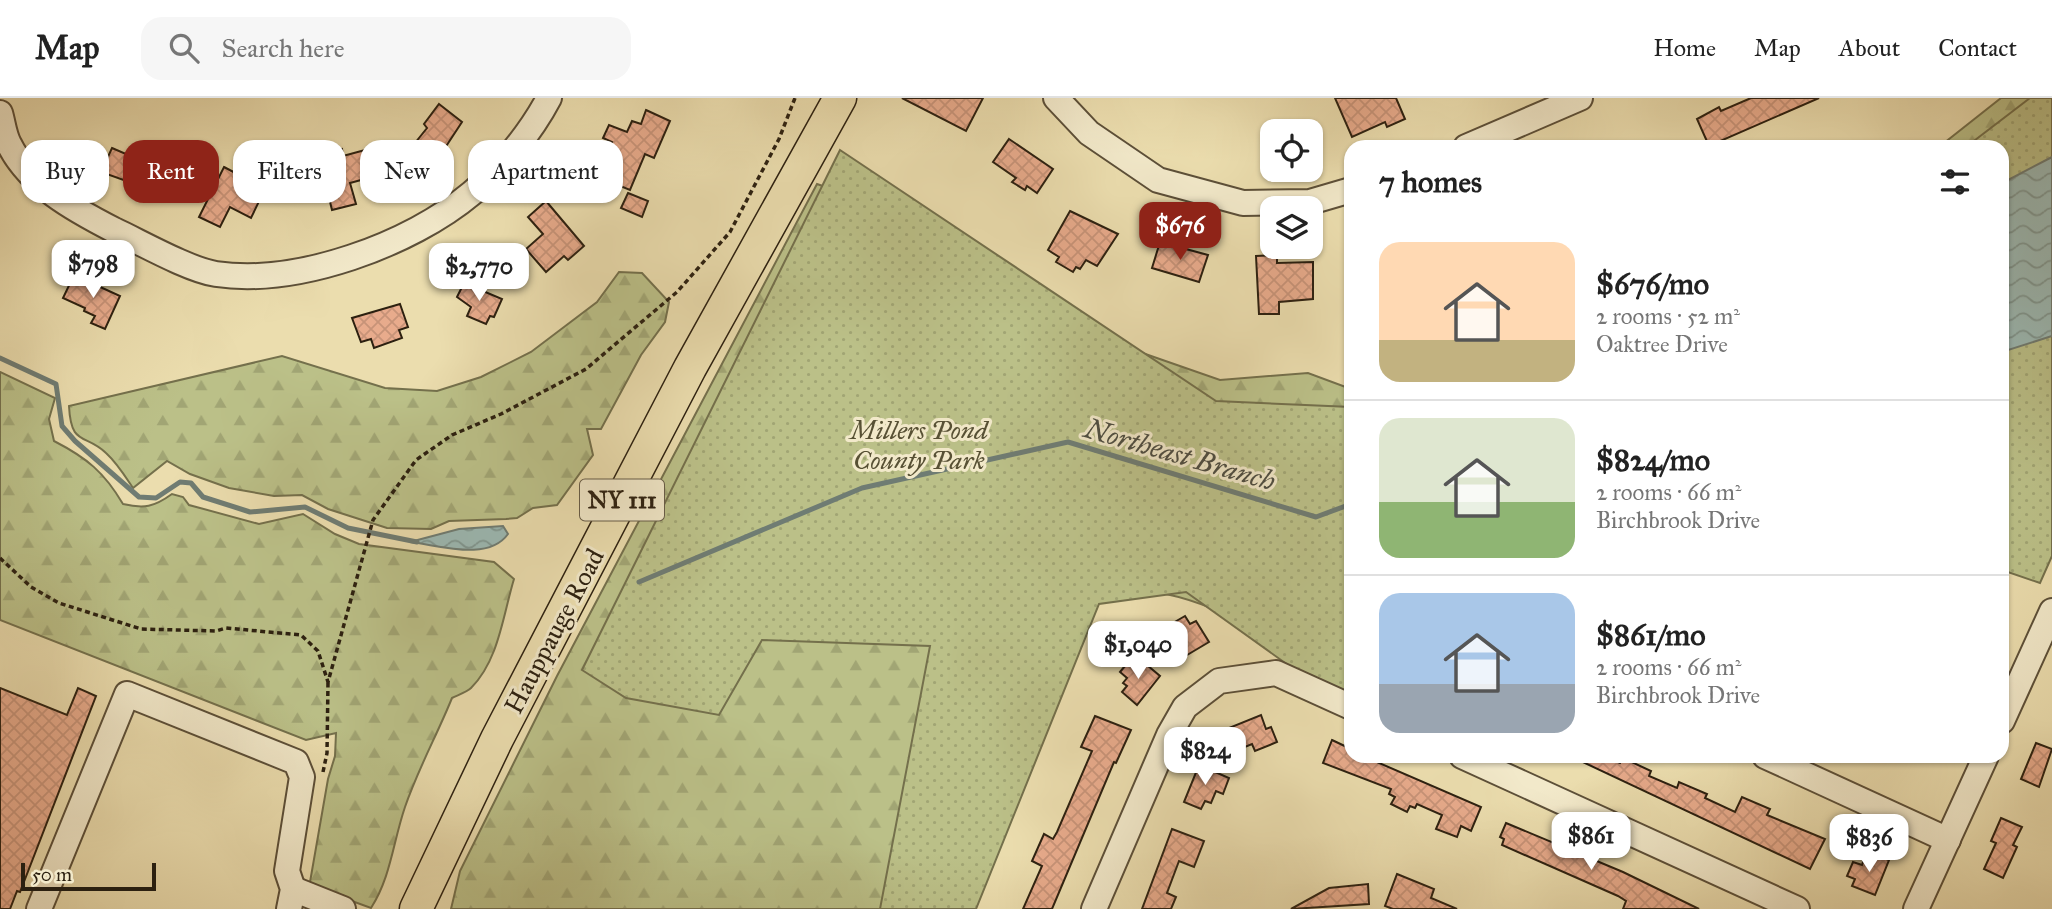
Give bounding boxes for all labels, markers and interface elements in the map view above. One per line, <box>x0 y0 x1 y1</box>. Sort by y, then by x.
search box <box>141 17 631 80</box>
text: Map <box>35 28 99 68</box>
icon: search <box>165 29 203 67</box>
text: Search here <box>221 32 345 64</box>
text: Home <box>1653 33 1716 63</box>
text: Map <box>1754 33 1801 63</box>
text: About <box>1839 33 1900 63</box>
text: Contact <box>1938 33 2017 63</box>
map controls <box>1260 119 1323 259</box>
button: locate <box>1260 119 1323 182</box>
chip: Buy <box>21 140 109 203</box>
chip: Rent <box>123 140 219 203</box>
chip: Filters <box>233 140 346 203</box>
chip: New <box>360 140 454 203</box>
chip: Apartment <box>468 140 623 203</box>
icon: filters <box>1936 163 1974 201</box>
text: 7 homes <box>1379 164 1482 200</box>
button: layers <box>1260 196 1323 259</box>
pin: $676 <box>1139 202 1221 262</box>
text: $676 <box>1155 211 1205 239</box>
pin: $798 <box>52 240 134 300</box>
pin: $2,770 <box>422 244 536 303</box>
text: $798 <box>68 249 118 277</box>
text: $2,770 <box>445 252 513 280</box>
text: $676/mo <box>1596 266 1709 302</box>
icon: home <box>1435 270 1519 354</box>
text: 2 rooms · 52 m² <box>1596 302 1740 330</box>
text: Oaktree Drive <box>1596 330 1728 358</box>
water label: Northeast Branch <box>1078 410 1280 499</box>
park label: Millers Pond County Park <box>847 414 989 476</box>
text: $824/mo <box>1596 442 1710 478</box>
icon: home <box>1435 446 1519 530</box>
text: 2 rooms · 66 m² <box>1596 478 1741 506</box>
road number: NY 111 <box>580 480 664 520</box>
text: Birchbrook Drive <box>1596 506 1760 534</box>
street label: Hauppauge Road <box>497 543 611 719</box>
text: $861/mo <box>1596 617 1706 653</box>
icon: home <box>1435 621 1519 705</box>
pin: $1,040 <box>1081 622 1195 681</box>
text: $1,040 <box>1104 630 1172 658</box>
text: 2 rooms · 66 m² <box>1596 653 1741 681</box>
text: Birchbrook Drive <box>1596 681 1760 709</box>
pin: $824 <box>1164 728 1246 787</box>
text: $824 <box>1180 736 1230 764</box>
pin: $861 <box>1550 812 1632 872</box>
pin: $836 <box>1828 814 1910 874</box>
text: $861 <box>1568 821 1614 849</box>
text: $836 <box>1845 823 1893 851</box>
scale bar <box>21 860 156 892</box>
text: 50 m <box>32 863 72 886</box>

